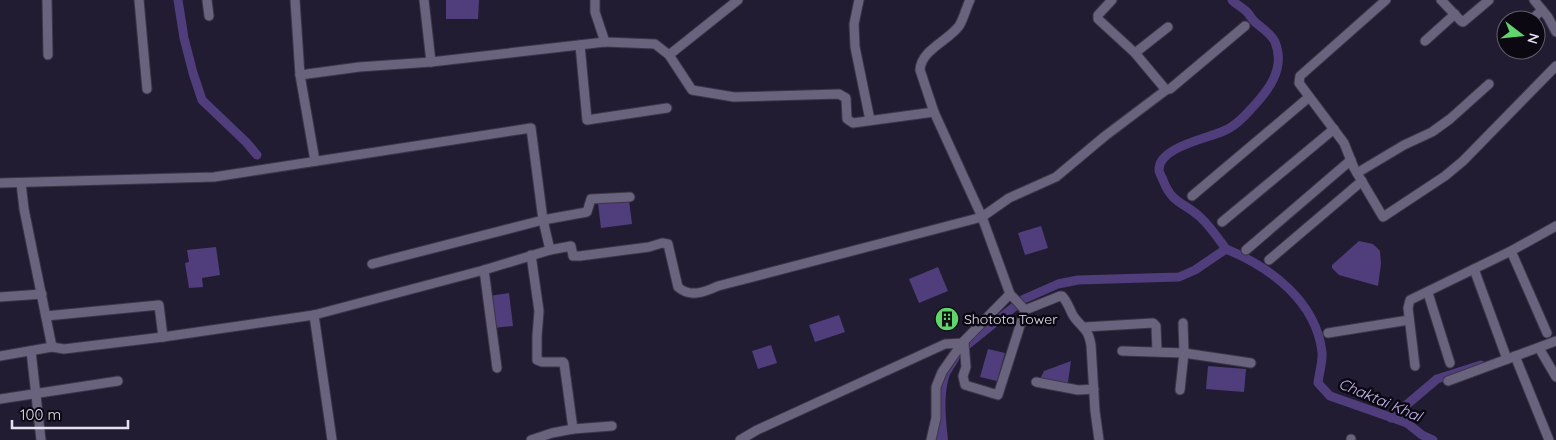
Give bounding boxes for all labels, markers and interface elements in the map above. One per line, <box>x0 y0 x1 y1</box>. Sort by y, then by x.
north arrow <box>1496 10 1546 60</box>
text: N <box>1523 31 1544 46</box>
building icon: Shotota Tower <box>934 306 960 332</box>
place label: Shotota Tower <box>964 310 1058 328</box>
water label: Chaktai Khal <box>1336 374 1426 426</box>
scale bar <box>12 398 129 430</box>
text: 100 m <box>20 405 61 424</box>

